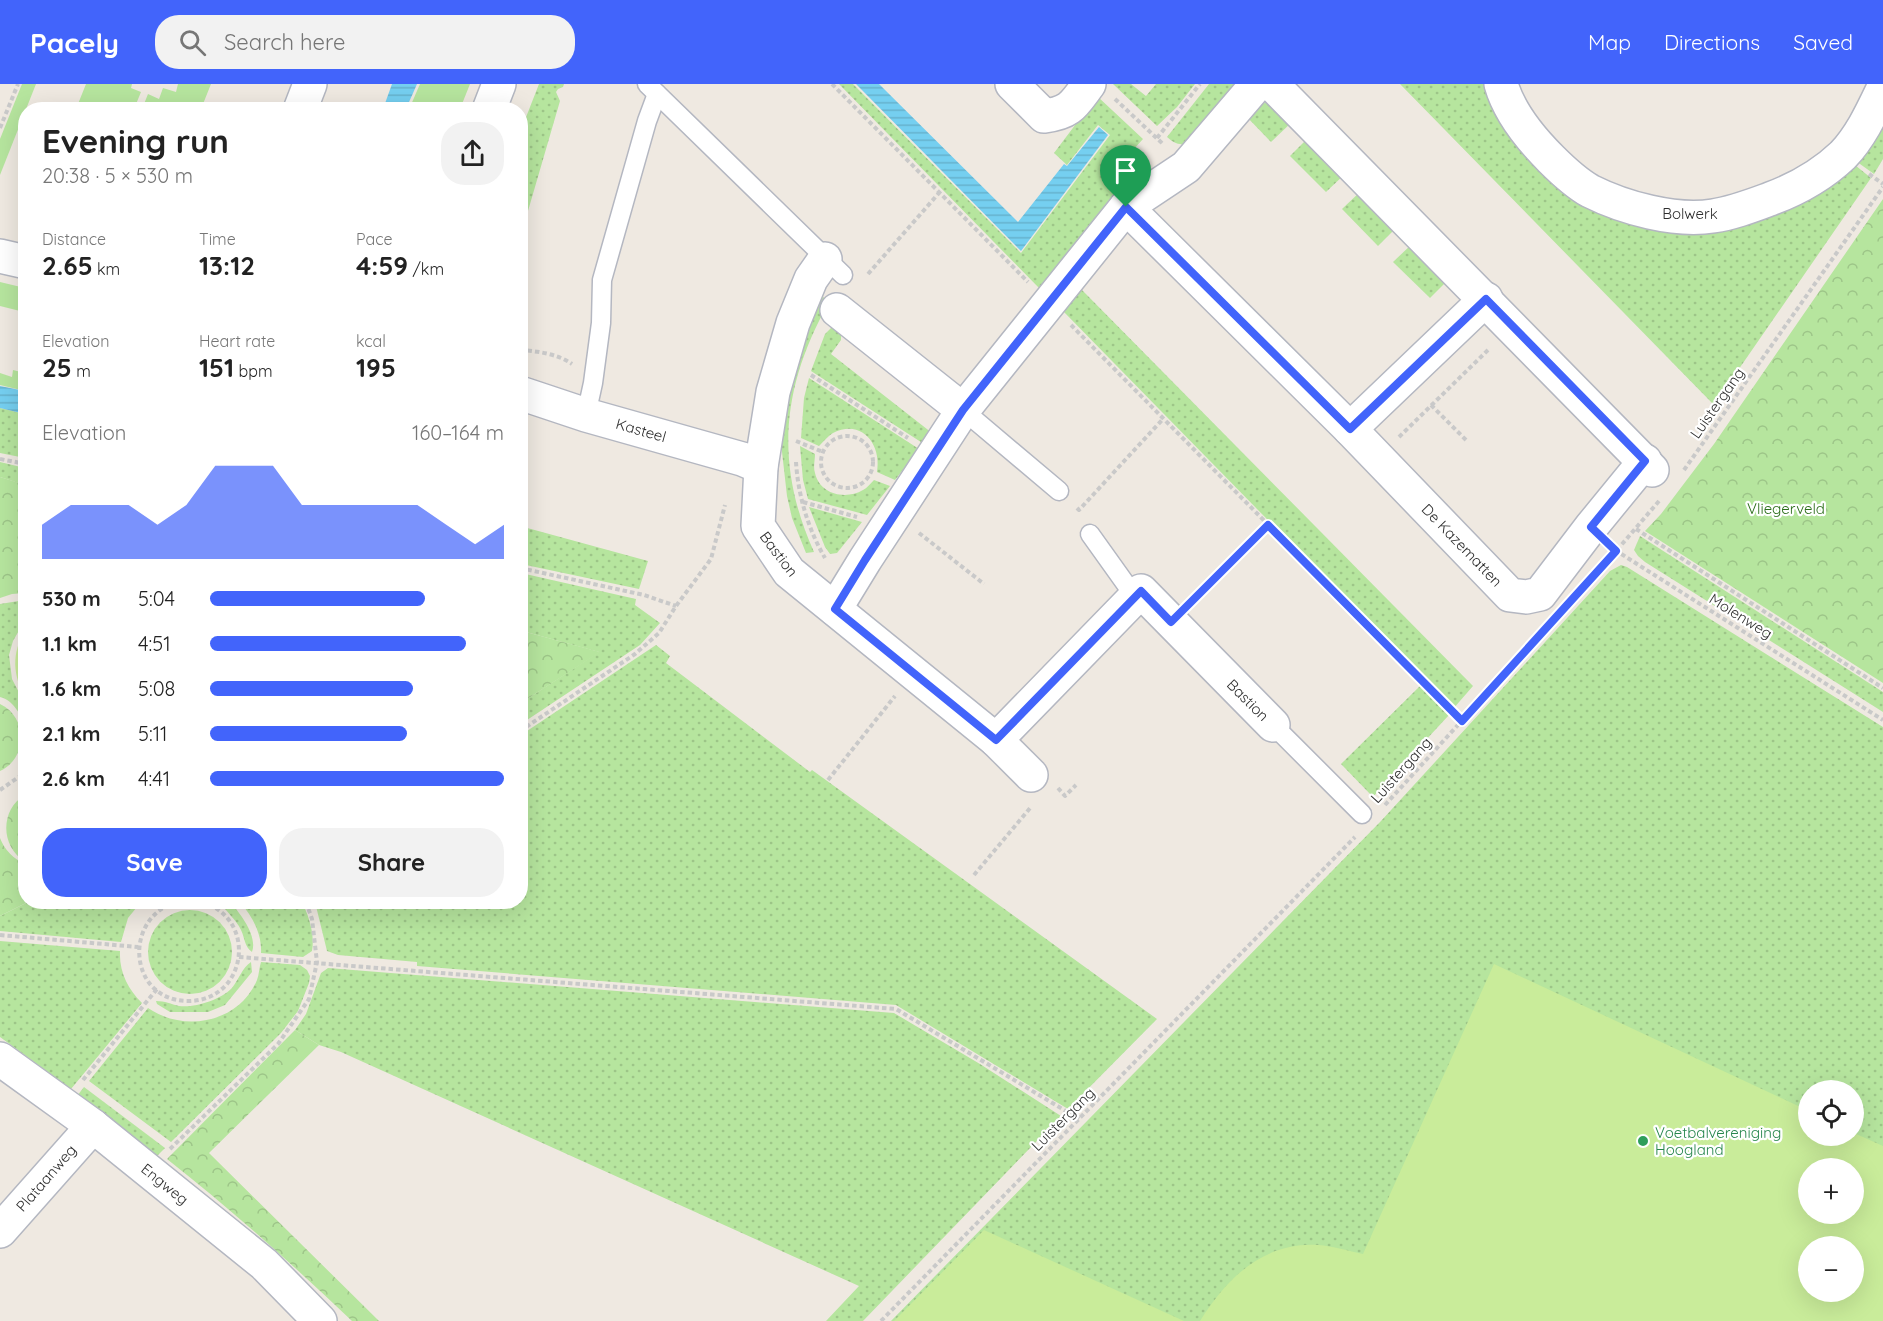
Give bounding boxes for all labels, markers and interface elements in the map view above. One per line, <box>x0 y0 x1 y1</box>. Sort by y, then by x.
search box <box>155 15 575 69</box>
text: Pacely <box>30 25 119 60</box>
icon: search <box>176 26 209 59</box>
text: Search here <box>224 28 345 56</box>
text: Map <box>1588 29 1631 55</box>
text: Directions <box>1664 29 1760 55</box>
text: Saved <box>1793 29 1853 55</box>
text: Evening run <box>42 120 229 161</box>
button: share <box>441 122 504 185</box>
pin <box>1100 145 1151 207</box>
icon: arrive <box>1109 154 1142 187</box>
text: 20:38 · 5 × 530 m <box>42 163 193 188</box>
street label: Bolwerk <box>1662 204 1718 223</box>
text: Distance <box>42 229 106 249</box>
text: Time <box>199 229 236 249</box>
text: Pace <box>356 229 392 249</box>
text: 2.65 <box>42 249 93 282</box>
text: 13:12 <box>199 249 255 282</box>
text: 4:59 <box>356 249 408 282</box>
text: km <box>93 259 120 279</box>
text: /km <box>408 259 444 279</box>
text: Elevation <box>42 331 109 351</box>
text: Heart rate <box>199 331 275 351</box>
text: kcal <box>356 331 386 351</box>
text: 25 <box>42 351 72 384</box>
text: 151 <box>199 351 234 384</box>
text: 195 <box>356 351 396 384</box>
text: m <box>72 361 91 381</box>
text: bpm <box>234 361 273 381</box>
street label: Luistergang <box>1686 364 1748 442</box>
street label: Kasteel <box>614 414 668 446</box>
text: Elevation <box>42 420 126 445</box>
text: 160–164 m <box>412 420 504 445</box>
street label: De Kazematten <box>1418 499 1506 591</box>
park label: Vliegerveld <box>1747 499 1825 518</box>
street label: Bastion <box>756 528 802 580</box>
text: 530 m <box>42 586 101 611</box>
text: 5:04 <box>138 586 175 611</box>
street label: Molenweg <box>1706 589 1776 643</box>
text: 1.1 km <box>42 631 97 656</box>
text: 4:51 <box>138 631 171 656</box>
street label: Bastion <box>1223 675 1273 725</box>
text: 1.6 km <box>42 676 101 701</box>
text: 5:08 <box>138 676 175 701</box>
text: 2.1 km <box>42 721 101 746</box>
text: 5:11 <box>138 721 167 746</box>
street label: Luistergang <box>1366 733 1436 807</box>
text: 2.6 km <box>42 766 105 791</box>
text: 4:41 <box>138 766 170 791</box>
button: Save <box>42 828 267 897</box>
button: Share <box>279 828 504 897</box>
map controls <box>1798 1080 1864 1302</box>
button: locate <box>1798 1080 1864 1146</box>
street label: Luistergang <box>1027 1083 1099 1155</box>
place label: Voetbalvereniging Hoogland <box>1655 1123 1781 1159</box>
marker: Voetbalvereniging Hoogland <box>1636 1134 1650 1148</box>
street label: Plataanweg <box>12 1141 80 1215</box>
button: + <box>1798 1158 1864 1224</box>
street label: Engweg <box>137 1159 193 1209</box>
button: − <box>1798 1236 1864 1302</box>

